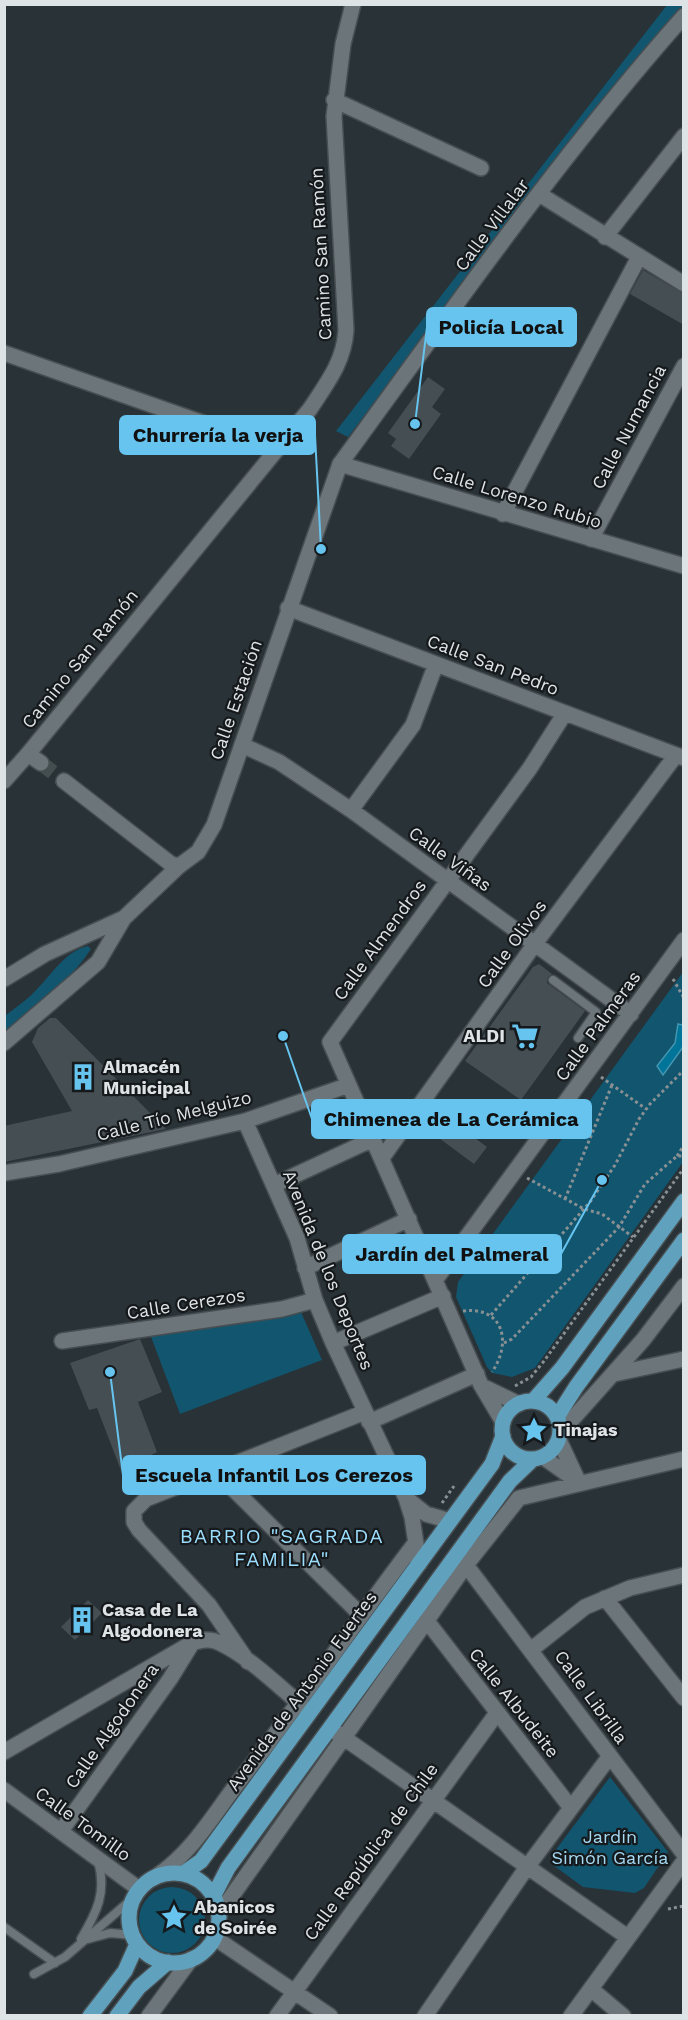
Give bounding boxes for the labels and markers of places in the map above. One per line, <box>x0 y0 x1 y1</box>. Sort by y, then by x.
callout: Policía Local <box>427 308 576 346</box>
callout: Churrería la verja <box>120 416 315 454</box>
supermarket icon: ALDI <box>510 1021 540 1051</box>
place label: ALDI <box>463 1025 505 1046</box>
place label: Almacén Municipal <box>103 1056 190 1098</box>
building icon: Almacén Municipal <box>68 1062 98 1092</box>
callout: Chimenea de La Cerámica <box>312 1100 591 1138</box>
callout: Jardín del Palmeral <box>343 1235 561 1273</box>
place icon: Tinajas <box>519 1415 549 1445</box>
place label: Tinajas <box>554 1419 618 1440</box>
callout: Escuela Infantil Los Cerezos <box>123 1456 425 1494</box>
place label: Casa de La Algodonera <box>102 1599 203 1641</box>
building icon: Casa de La Algodonera <box>67 1605 97 1635</box>
place label: Abanicos de Soirée <box>194 1896 277 1938</box>
place icon: Abanicos de Soirée <box>159 1902 189 1932</box>

